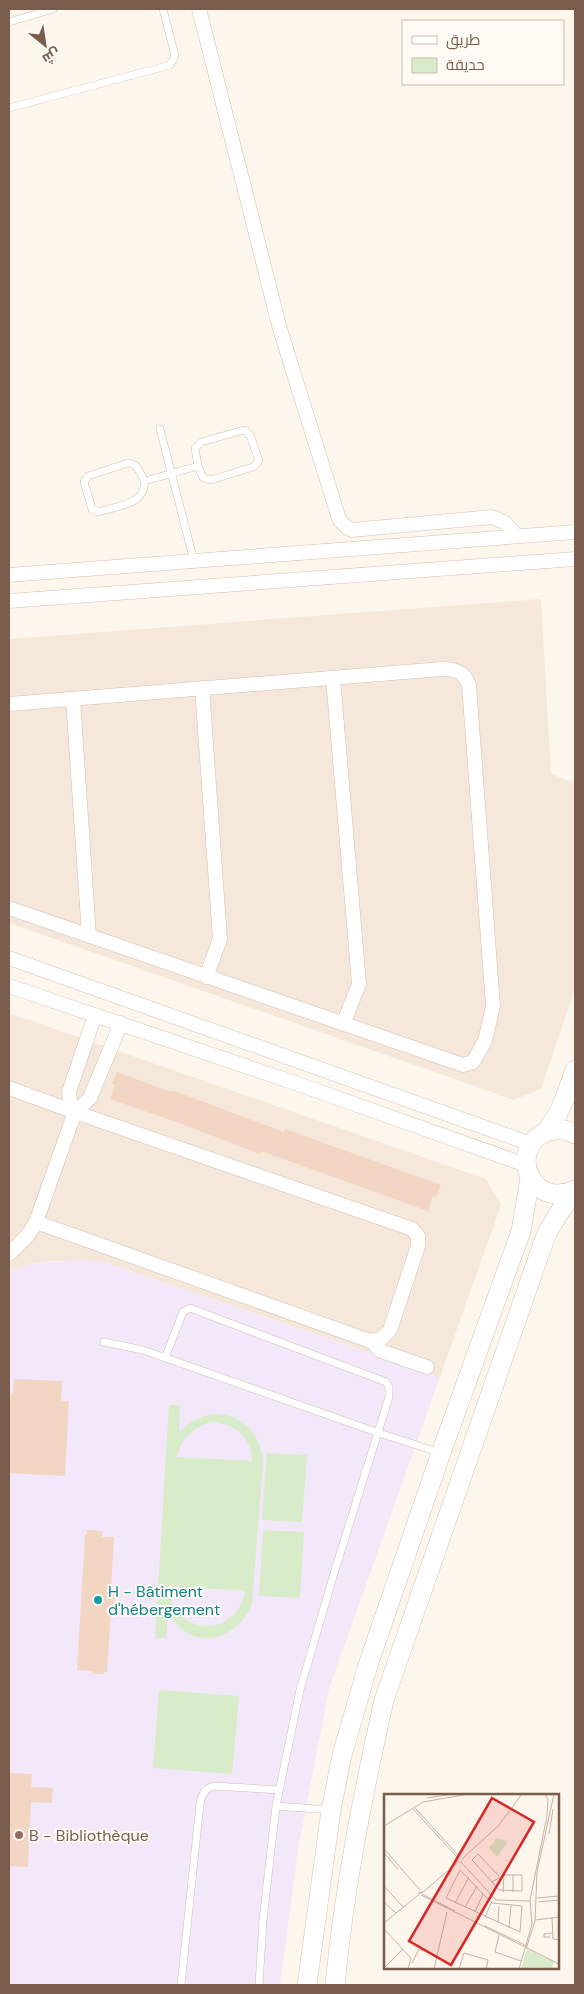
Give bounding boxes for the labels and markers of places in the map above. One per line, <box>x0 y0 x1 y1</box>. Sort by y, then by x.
place label: H - Bâtiment d'hébergement <box>108 1581 220 1620</box>
marker: H - Bâtiment d'hébergement <box>92 1594 104 1606</box>
place label: B - Bibliothèque <box>29 1825 149 1846</box>
marker: B - Bibliothèque <box>13 1829 25 1841</box>

